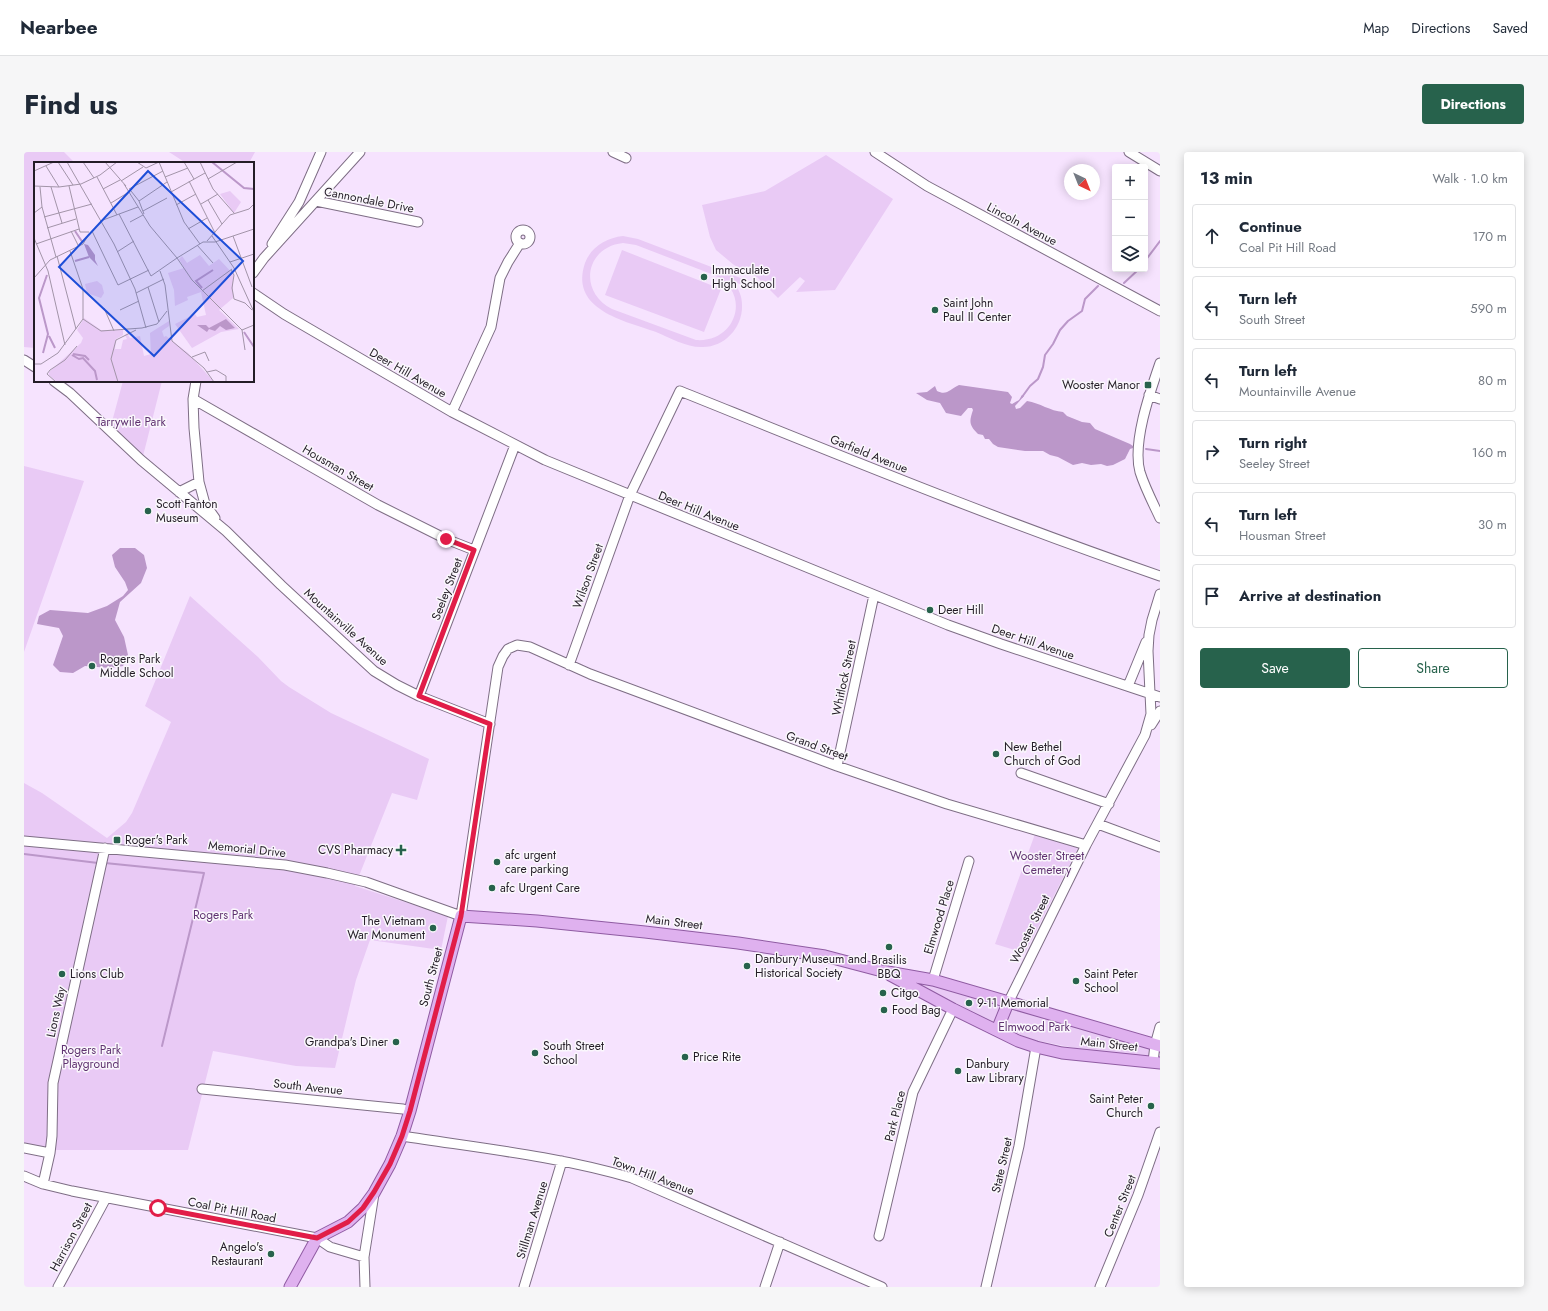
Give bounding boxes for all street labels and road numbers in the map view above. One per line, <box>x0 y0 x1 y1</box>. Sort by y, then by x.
street label: Cannondale Drive <box>322 182 416 218</box>
street label: Lincoln Avenue <box>984 198 1060 250</box>
street label: Deer Hill Avenue <box>366 344 450 402</box>
street label: Garfield Avenue <box>827 430 911 478</box>
street label: Housman Street <box>299 440 377 496</box>
street label: Deer Hill Avenue <box>656 486 742 536</box>
street label: Wilson Street <box>568 541 608 611</box>
street label: Seeley Street <box>427 555 467 623</box>
street label: Mountainville Avenue <box>300 584 392 670</box>
street label: Deer Hill Avenue <box>989 619 1077 665</box>
street label: Whitlock Street <box>827 638 861 717</box>
street label: Grand Street <box>784 727 851 766</box>
street label: Memorial Drive <box>207 836 287 862</box>
street label: Elmwood Place <box>919 877 959 957</box>
street label: Wooster Street <box>1006 892 1054 966</box>
street label: Main Street <box>645 910 704 934</box>
street label: South Street <box>414 945 448 1009</box>
street label: Lions Way <box>42 984 70 1039</box>
street label: Main Street <box>1080 1032 1138 1056</box>
street label: South Avenue <box>272 1074 344 1100</box>
street label: Park Place <box>880 1089 910 1143</box>
street label: State Street <box>987 1135 1017 1195</box>
street label: Town Hill Avenue <box>609 1152 697 1200</box>
street label: Center Street <box>1099 1172 1141 1240</box>
street label: Stillman Avenue <box>512 1179 552 1261</box>
street label: Coal Pit Hill Road <box>186 1193 278 1227</box>
street label: Harrison Street <box>45 1199 97 1275</box>

